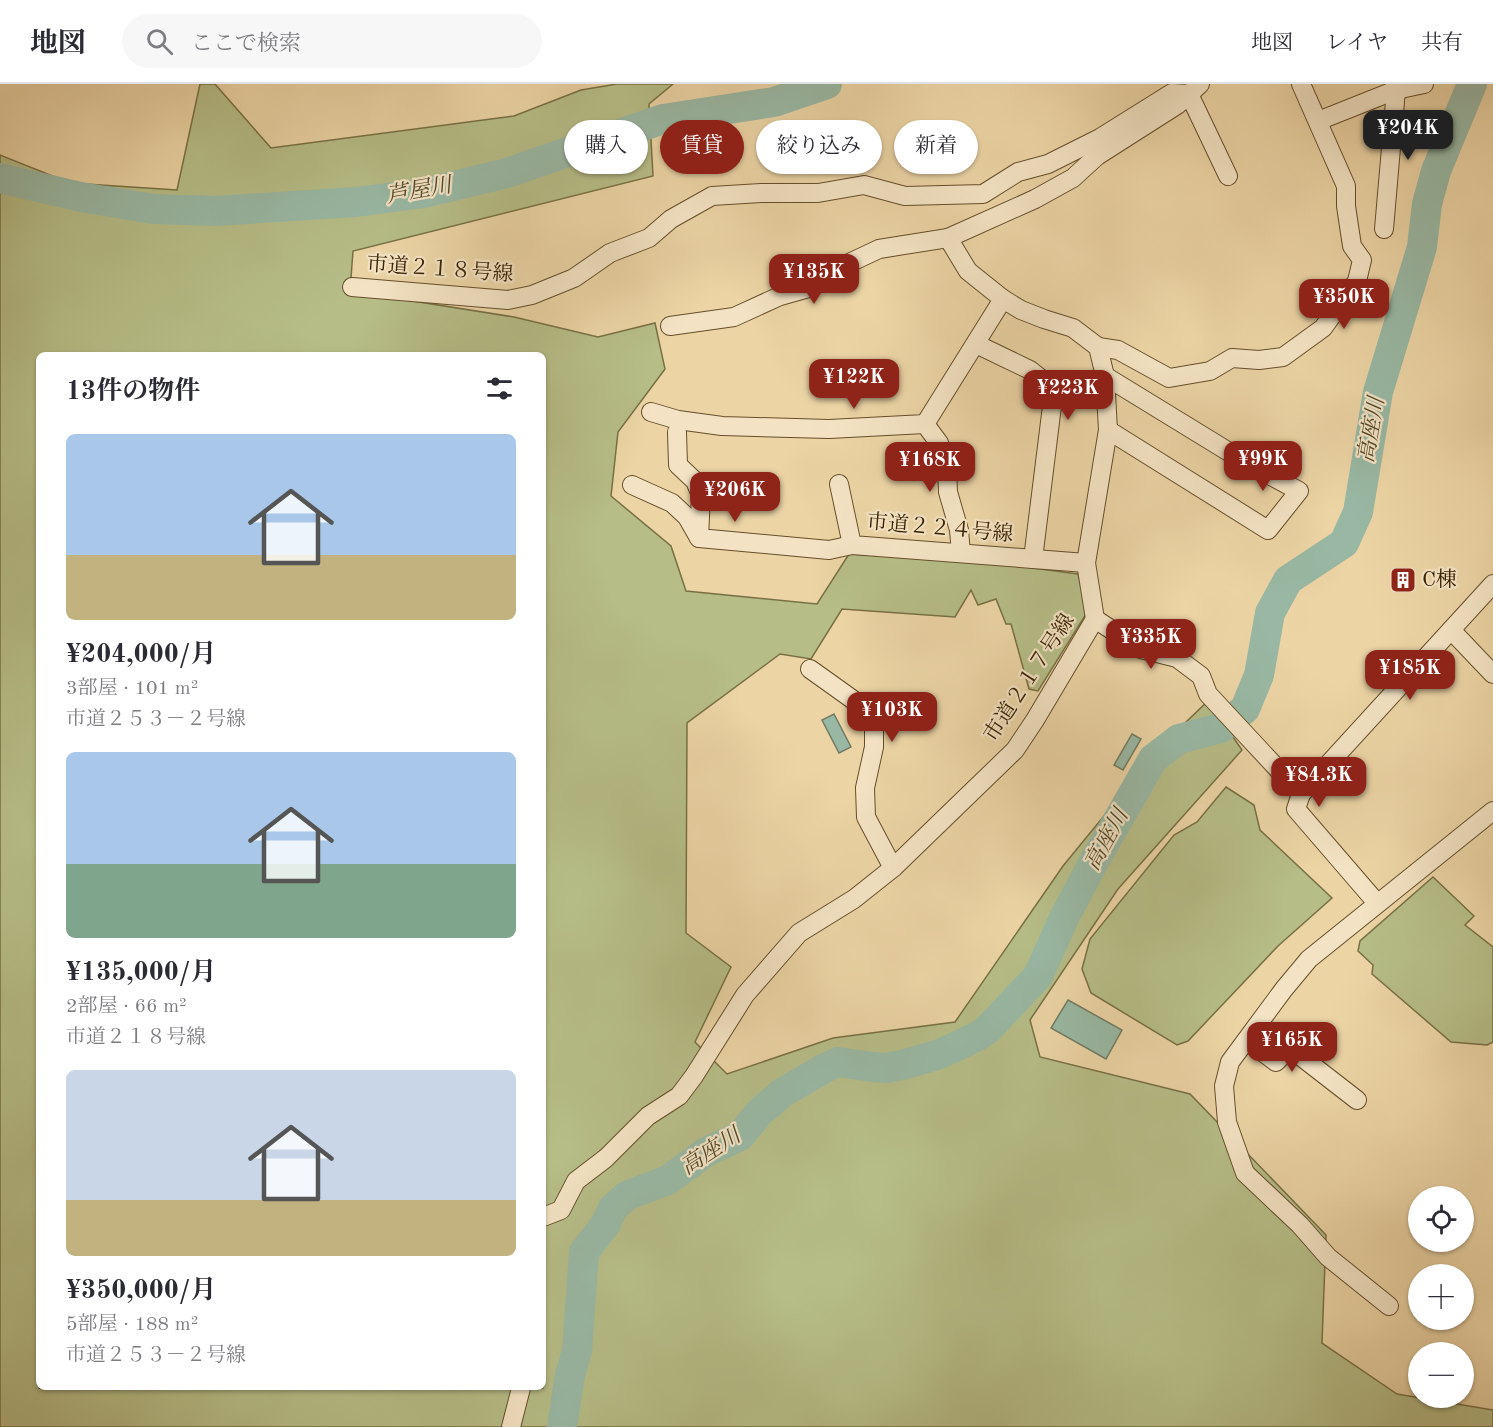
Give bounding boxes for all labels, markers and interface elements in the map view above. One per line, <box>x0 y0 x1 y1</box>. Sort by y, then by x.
search box <box>122 14 542 68</box>
icon: search <box>143 25 176 58</box>
text: 地図 <box>30 31 86 59</box>
text: ここで検索 <box>191 33 301 55</box>
text: 地図 <box>1251 33 1293 54</box>
text: レイヤ <box>1326 33 1388 54</box>
text: 共有 <box>1421 33 1463 54</box>
pin: ¥204K <box>1366 110 1450 161</box>
text: ¥204K <box>1377 119 1439 139</box>
chip: 購入 <box>564 120 648 174</box>
chip: 賃貸 <box>660 120 744 174</box>
chip: 絞り込み <box>756 120 882 174</box>
chip: 新着 <box>894 120 978 174</box>
water label: 芦屋川 <box>384 172 455 208</box>
street label: 市道２１８号線 <box>366 252 514 286</box>
pin: ¥135K <box>772 254 856 305</box>
text: ¥135K <box>783 263 845 283</box>
pin: ¥350K <box>1302 279 1386 330</box>
text: ¥350K <box>1313 288 1375 308</box>
pin: ¥122K <box>812 359 896 410</box>
text: ¥122K <box>823 368 885 388</box>
pin: ¥223K <box>1026 370 1110 421</box>
icon: filters <box>483 372 516 405</box>
text: 13件の物件 <box>66 379 200 405</box>
text: ¥223K <box>1037 379 1099 399</box>
water label: 高座川 <box>1353 393 1389 464</box>
pin: ¥99K <box>1227 441 1299 492</box>
pin: ¥168K <box>888 442 972 493</box>
text: ¥99K <box>1238 450 1288 470</box>
text: ¥168K <box>899 451 961 471</box>
pin: ¥206K <box>693 472 777 523</box>
icon: home <box>237 473 345 581</box>
text: ¥206K <box>704 481 766 501</box>
street label: 市道２２４号線 <box>866 510 1014 546</box>
building icon: C棟 <box>1388 565 1418 595</box>
place label: C棟 <box>1422 568 1457 591</box>
street label: 市道２１７号線 <box>979 610 1079 745</box>
pin: ¥335K <box>1109 619 1193 670</box>
text: ¥335K <box>1120 628 1182 648</box>
text: ¥204,000/月 <box>66 642 217 668</box>
pin: ¥185K <box>1368 650 1452 701</box>
text: ¥185K <box>1379 659 1441 679</box>
text: 3部屋 · 101 m² <box>66 679 198 699</box>
pin: ¥103K <box>850 692 934 743</box>
text: ¥103K <box>861 701 923 721</box>
text: 市道２５３－２号線 <box>66 710 246 730</box>
pin: ¥84.3K <box>1270 757 1368 808</box>
text: ¥84.3K <box>1285 766 1353 786</box>
icon: home <box>237 791 345 899</box>
water label: 高座川 <box>1080 803 1134 874</box>
text: ¥135,000/月 <box>66 960 217 986</box>
text: 2部屋 · 66 m² <box>66 997 187 1017</box>
pin: ¥165K <box>1250 1022 1334 1073</box>
text: 市道２１８号線 <box>66 1028 206 1048</box>
text: ¥165K <box>1261 1031 1323 1051</box>
icon: home <box>237 1109 345 1217</box>
water label: 高座川 <box>676 1122 746 1179</box>
map controls <box>1408 1186 1474 1408</box>
button: locate <box>1408 1186 1474 1252</box>
button: + <box>1408 1264 1474 1330</box>
text: ¥350,000/月 <box>66 1278 217 1304</box>
text: 5部屋 · 188 m² <box>66 1315 198 1335</box>
button: − <box>1408 1342 1474 1408</box>
text: 市道２５３－２号線 <box>66 1346 246 1366</box>

